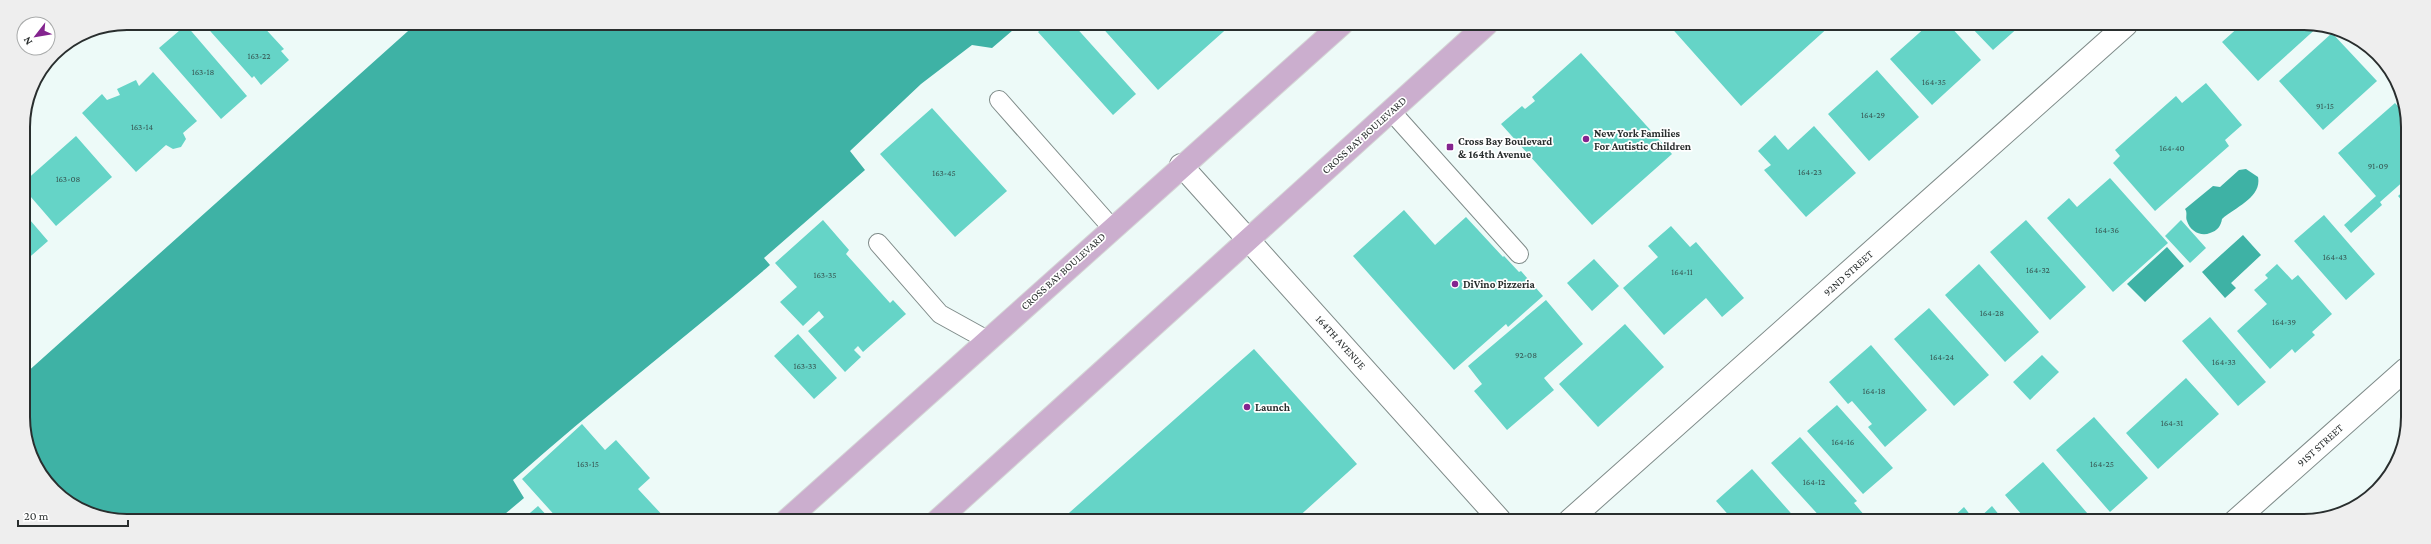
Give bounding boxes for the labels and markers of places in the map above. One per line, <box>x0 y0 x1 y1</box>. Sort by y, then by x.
place label: New York Families For Autistic Children <box>1594 127 1692 152</box>
marker: New York Families For Autistic Children <box>1581 134 1591 144</box>
place label: Cross Bay Boulevard & 164th Avenue <box>1458 135 1552 160</box>
marker: Cross Bay Boulevard & 164th Avenue <box>1445 142 1455 152</box>
place label: DiVino Pizzeria <box>1463 278 1536 290</box>
marker: DiVino Pizzeria <box>1450 279 1460 289</box>
place label: Launch <box>1255 401 1291 413</box>
marker: Launch <box>1242 402 1252 412</box>

